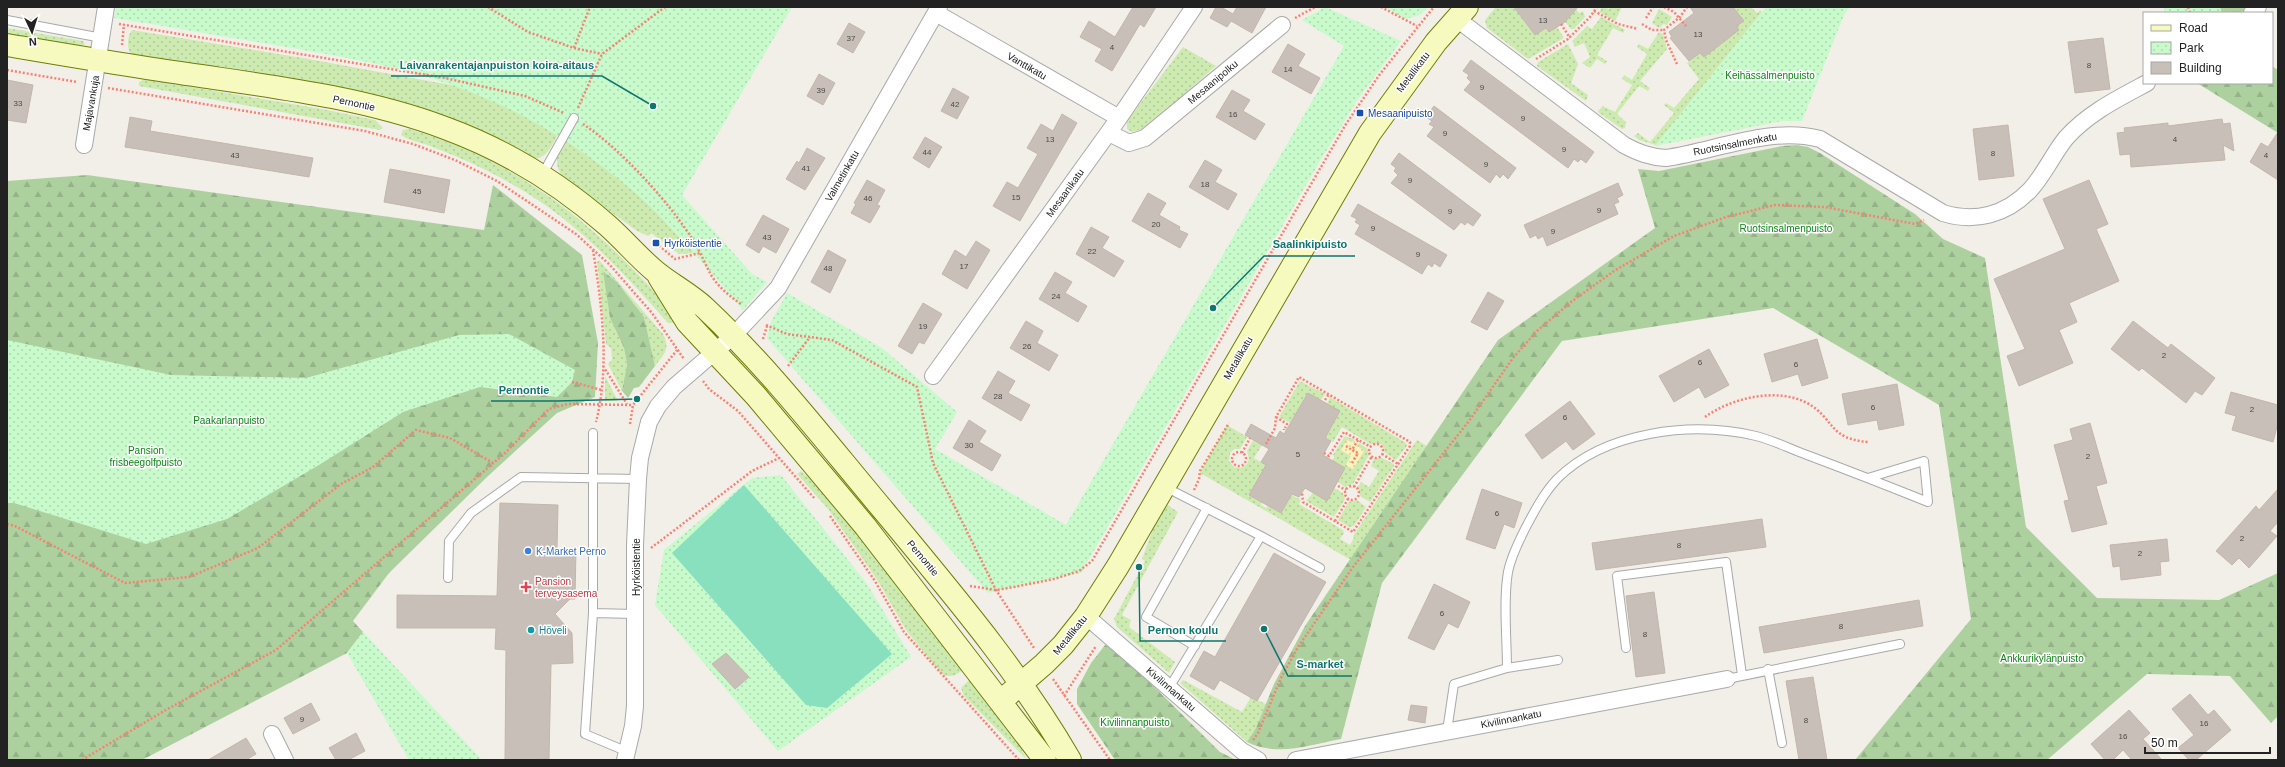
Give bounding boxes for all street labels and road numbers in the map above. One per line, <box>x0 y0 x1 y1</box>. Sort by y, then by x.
street label: Vanttikatu <box>1005 50 1049 82</box>
street label: Metallikatu <box>1394 50 1432 94</box>
street label: Mesaanipolku <box>1186 58 1240 106</box>
street label: Majavankuja <box>81 74 101 132</box>
street label: Pernontie <box>332 93 377 113</box>
street label: Ruotsinsalmenkatu <box>1692 130 1778 158</box>
street label: Valmetinkatu <box>823 149 861 203</box>
street label: Mesaanikatu <box>1044 167 1086 219</box>
street label: Metallikatu <box>1221 335 1255 381</box>
street label: Hyrköistentie <box>631 538 642 596</box>
street label: Pernontie <box>905 538 941 578</box>
street label: Metallikatu <box>1051 613 1089 657</box>
street label: Kivilinnankatu <box>1144 665 1198 713</box>
street label: Kivilinnankatu <box>1480 708 1542 730</box>

